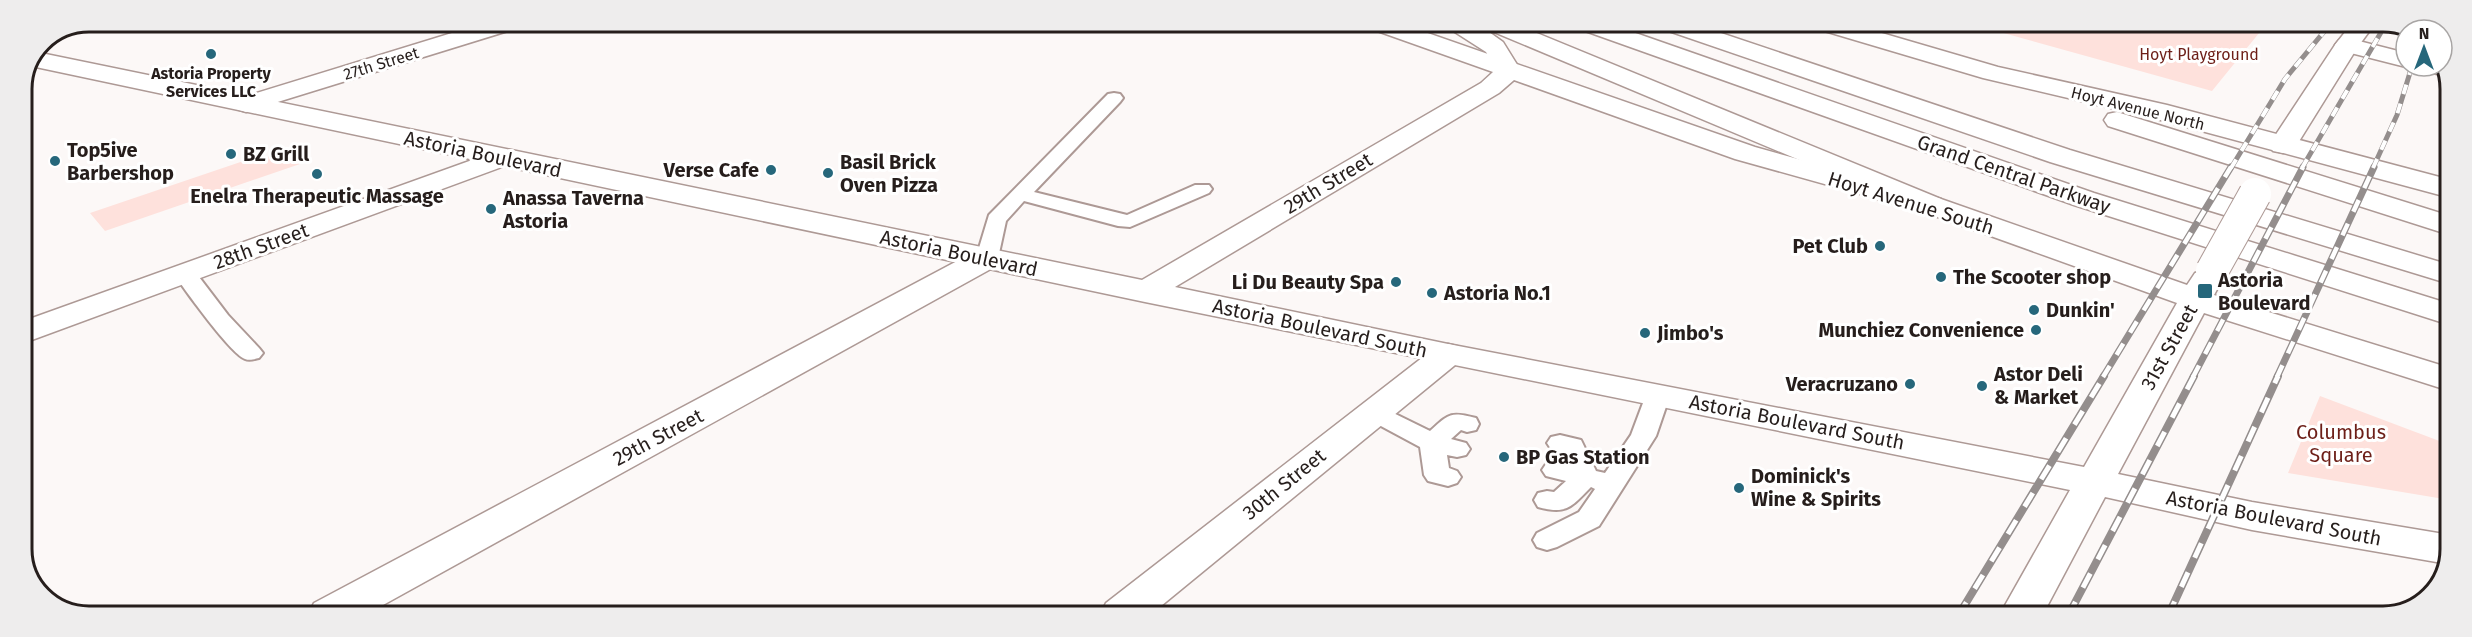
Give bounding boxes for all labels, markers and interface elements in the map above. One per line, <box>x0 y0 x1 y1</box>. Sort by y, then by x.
north arrow <box>2394 18 2454 78</box>
text: N <box>2419 24 2429 43</box>
street label: 27th Street <box>341 43 421 84</box>
park label: Hoyt Playground <box>2139 45 2259 64</box>
marker: Astoria Property Services LLC <box>204 47 218 61</box>
place label: Astoria Property Services LLC <box>150 64 272 101</box>
street label: Hoyt Avenue North <box>2069 83 2207 134</box>
street label: Astoria Boulevard <box>402 126 564 182</box>
street label: Grand Central Parkway <box>1914 130 2114 218</box>
place label: Top5ive Barbershop <box>67 138 174 185</box>
place label: BZ Grill <box>243 142 309 166</box>
marker: BZ Grill <box>224 147 238 161</box>
street label: 29th Street <box>1280 147 1377 219</box>
place label: Basil Brick Oven Pizza <box>840 150 938 197</box>
marker: Top5ive Barbershop <box>48 154 62 168</box>
place label: Verse Cafe <box>663 158 759 182</box>
marker: Verse Cafe <box>764 163 778 177</box>
marker: Basil Brick Oven Pizza <box>821 166 835 180</box>
street label: Hoyt Avenue South <box>1825 166 1997 240</box>
marker: Enelra Therapeutic Massage <box>310 167 324 181</box>
place label: Enelra Therapeutic Massage <box>190 184 444 208</box>
place label: Anassa Taverna Astoria <box>502 186 644 233</box>
marker: Anassa Taverna Astoria <box>484 202 498 216</box>
street label: 28th Street <box>210 217 313 274</box>
street label: Astoria Boulevard <box>878 225 1040 281</box>
place label: Pet Club <box>1792 234 1868 258</box>
marker: Pet Club <box>1873 239 1887 253</box>
place label: The Scooter shop <box>1953 265 2111 289</box>
place label: Astoria Boulevard <box>2217 268 2310 315</box>
place label: Li Du Beauty Spa <box>1232 270 1384 294</box>
marker: The Scooter shop <box>1934 270 1948 284</box>
marker: Li Du Beauty Spa <box>1389 275 1403 289</box>
place label: Astoria No.1 <box>1443 281 1551 305</box>
marker: Astoria Boulevard <box>2196 282 2214 300</box>
marker: Astoria No.1 <box>1425 286 1439 300</box>
street label: Astoria Boulevard South <box>1210 294 1430 362</box>
place label: Dunkin' <box>2046 298 2115 322</box>
street label: 31st Street <box>2136 299 2203 394</box>
marker: Dunkin' <box>2027 303 2041 317</box>
place label: Munchiez Convenience <box>1818 318 2024 342</box>
place label: Jimbo's <box>1656 321 1724 345</box>
marker: Munchiez Convenience <box>2029 323 2043 337</box>
marker: Jimbo's <box>1638 326 1652 340</box>
place label: Astor Deli & Market <box>1993 362 2083 409</box>
place label: Veracruzano <box>1785 372 1898 396</box>
marker: Veracruzano <box>1903 377 1917 391</box>
marker: Astor Deli & Market <box>1975 379 1989 393</box>
street label: Astoria Boulevard South <box>1687 389 1907 455</box>
street label: 29th Street <box>609 403 708 471</box>
park label: Columbus Square <box>2296 420 2386 467</box>
street label: 30th Street <box>1238 443 1331 525</box>
place label: BP Gas Station <box>1516 445 1650 469</box>
marker: BP Gas Station <box>1497 450 1511 464</box>
place label: Dominick's Wine & Spirits <box>1751 464 1881 511</box>
marker: Dominick's Wine & Spirits <box>1732 481 1746 495</box>
street label: Astoria Boulevard South <box>2164 485 2384 551</box>

